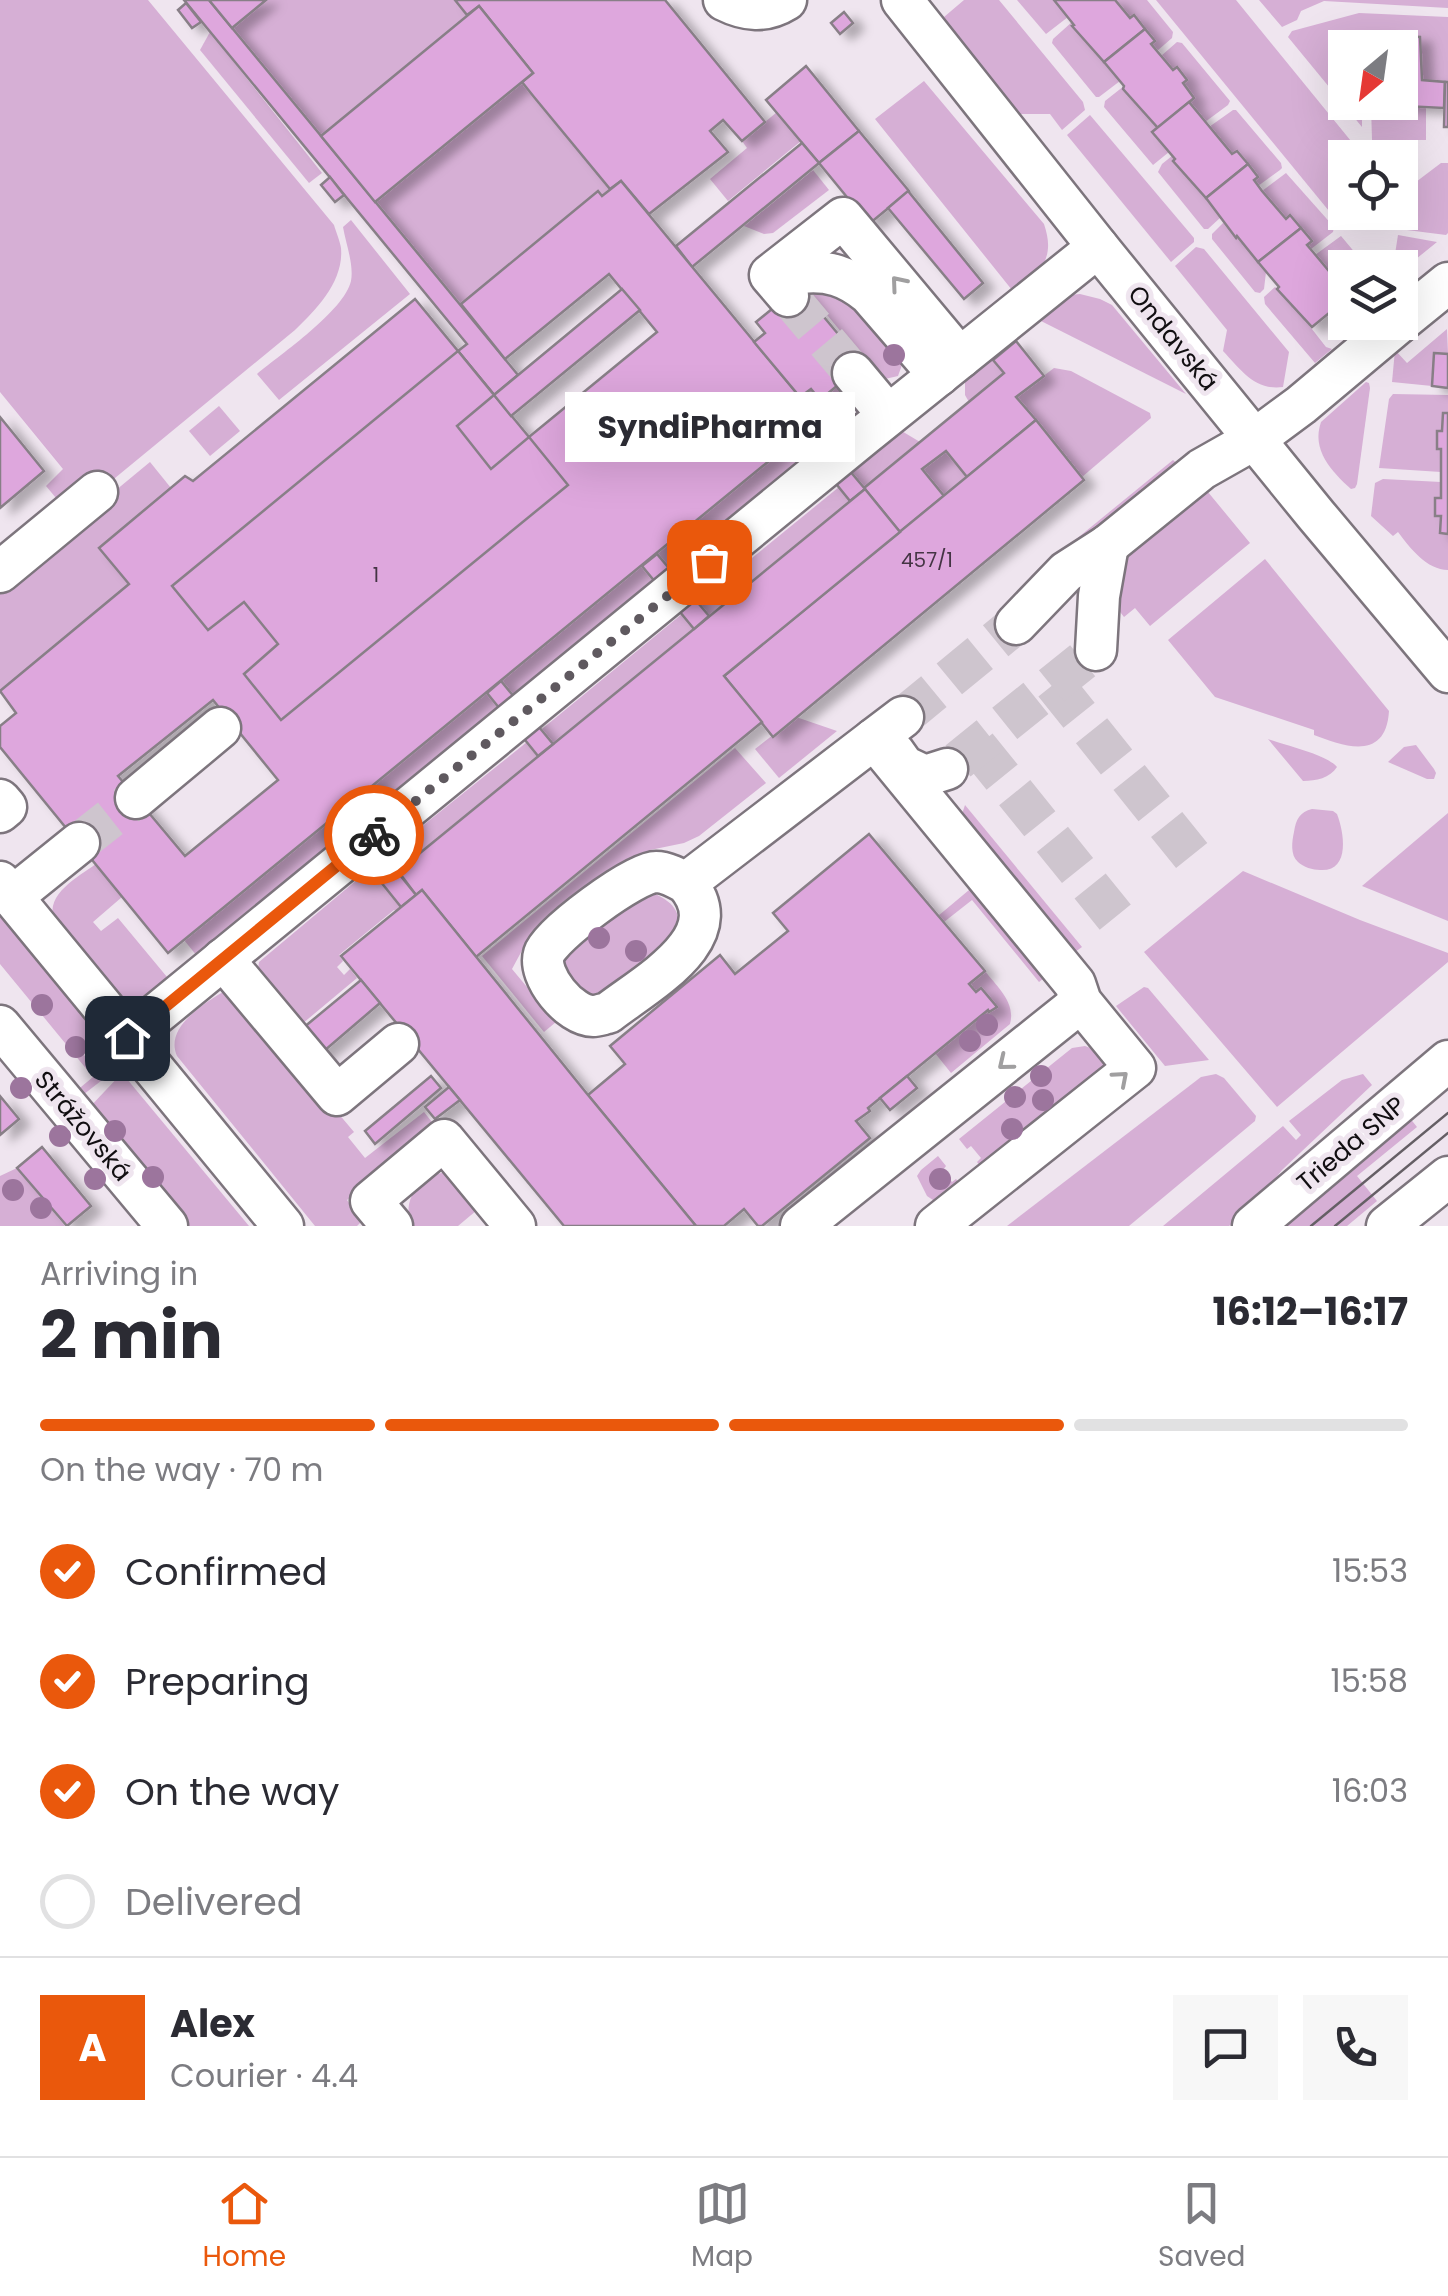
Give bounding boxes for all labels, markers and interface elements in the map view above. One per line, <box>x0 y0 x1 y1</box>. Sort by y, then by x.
north arrow <box>1328 30 1418 120</box>
map controls <box>1328 30 1418 340</box>
button: locate <box>1328 140 1418 230</box>
button: layers <box>1328 250 1418 340</box>
one-way arrow <box>891 277 909 295</box>
street label: Ondavská <box>1120 278 1226 398</box>
callout: SyndiPharma <box>564 392 854 462</box>
text: SyndiPharma <box>597 404 823 449</box>
pin <box>667 520 752 605</box>
icon: bag <box>682 535 737 590</box>
house number: 457/1 <box>901 546 953 574</box>
house number: 1 <box>373 561 379 589</box>
courier <box>324 785 424 885</box>
icon: bike <box>347 808 402 863</box>
pin <box>85 996 170 1081</box>
icon: home <box>100 1011 155 1066</box>
one-way arrow <box>998 1051 1016 1069</box>
street label: Strážovská <box>26 1063 140 1189</box>
one-way arrow <box>1110 1072 1128 1090</box>
street label: Trieda SNP <box>1289 1088 1413 1200</box>
text: Arriving in <box>40 1251 198 1296</box>
text: 16:12–16:17 <box>1212 1285 1408 1338</box>
text: 2 min <box>40 1290 223 1381</box>
text: On the way · 70 m <box>40 1447 324 1492</box>
icon: check <box>40 1544 95 1599</box>
text: Confirmed <box>125 1545 327 1598</box>
text: 15:53 <box>1332 1548 1408 1593</box>
icon: check <box>40 1654 95 1709</box>
text: Preparing <box>125 1655 310 1708</box>
text: 15:58 <box>1331 1658 1408 1703</box>
icon: check <box>40 1764 95 1819</box>
text: On the way <box>125 1765 339 1818</box>
text: 16:03 <box>1332 1768 1408 1813</box>
text: Delivered <box>125 1875 302 1928</box>
button: chat <box>1173 1995 1278 2100</box>
button: phone <box>1303 1995 1408 2100</box>
text: Alex <box>170 1997 255 2050</box>
text: A <box>78 2021 107 2074</box>
text: Courier · 4.4 <box>170 2053 358 2098</box>
tab: Home <box>203 2176 286 2278</box>
tab: Map <box>691 2176 753 2278</box>
tab: Saved <box>1158 2176 1245 2278</box>

